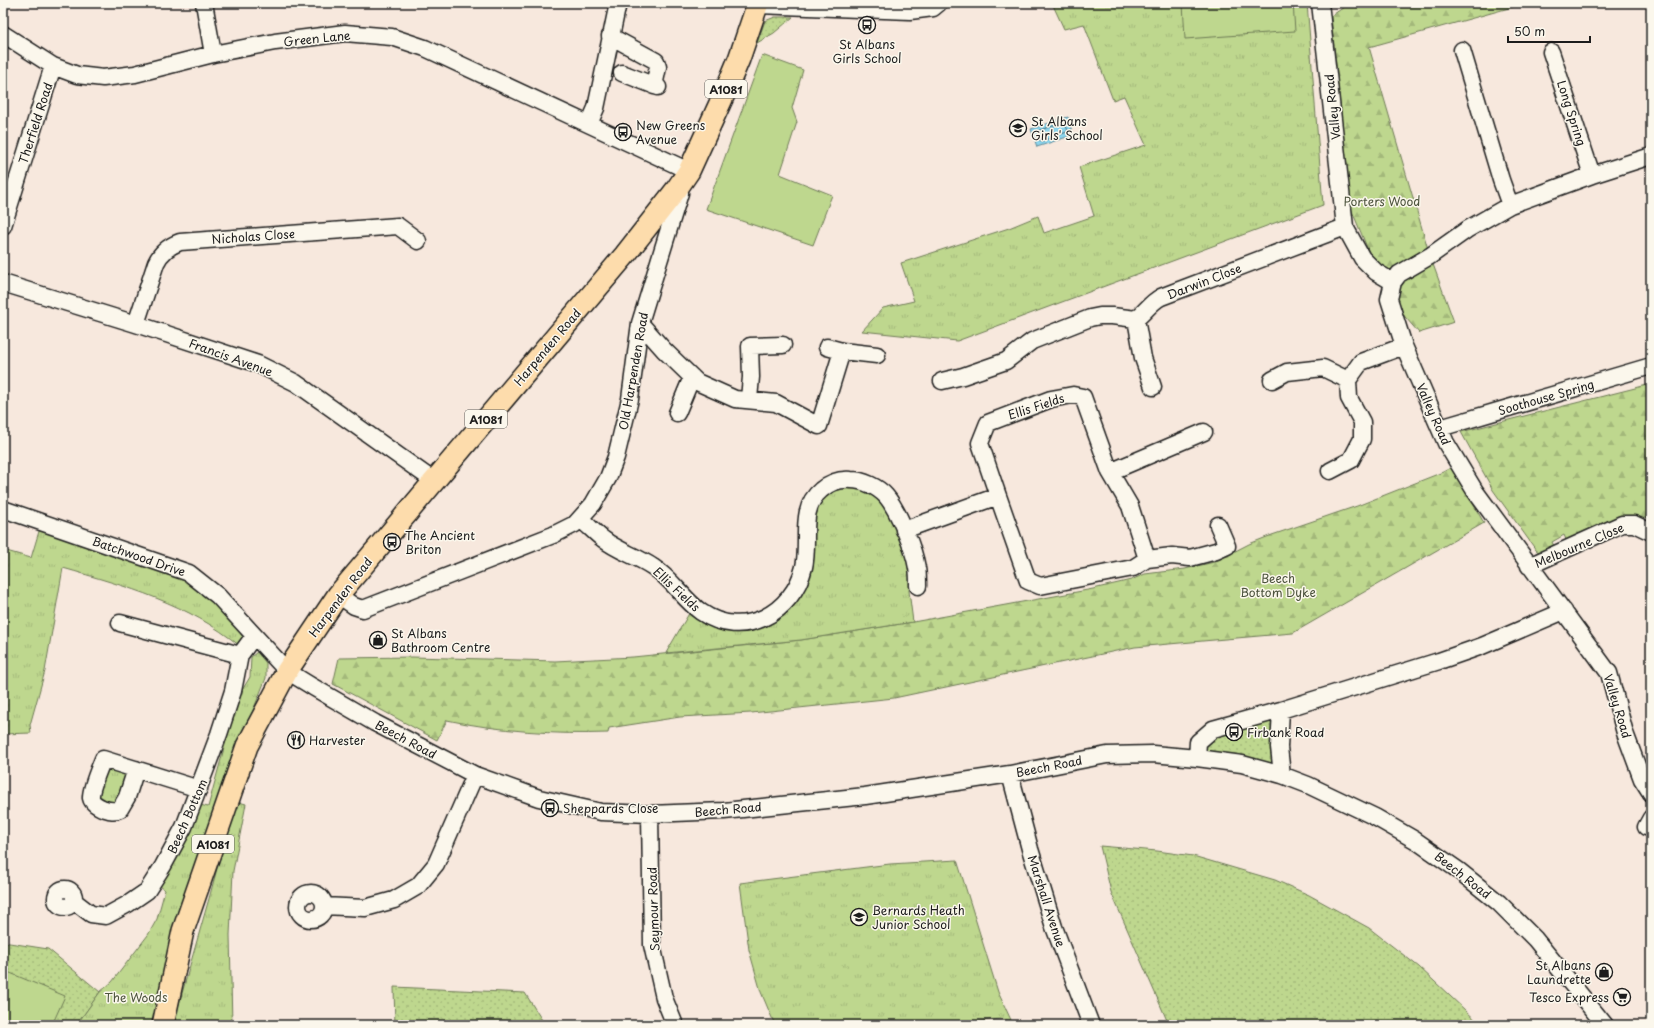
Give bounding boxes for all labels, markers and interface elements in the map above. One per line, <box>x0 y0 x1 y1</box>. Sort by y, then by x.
bus stop icon: St Albans Girls School <box>857 15 877 35</box>
scale bar <box>1508 18 1590 44</box>
text: 50 m <box>1514 22 1545 40</box>
street label: Green Lane <box>283 26 352 50</box>
place label: St Albans Girls School <box>832 35 902 67</box>
street label: Valley Road <box>1320 73 1344 141</box>
street label: Long Spring <box>1553 78 1591 148</box>
street label: Therfield Road <box>13 80 57 166</box>
road number: A1081 <box>705 80 747 98</box>
place label: St Albans Girls' School <box>1031 112 1103 144</box>
place label: New Greens Avenue <box>636 116 706 148</box>
school or university icon: St Albans Girls' School <box>1008 118 1028 138</box>
bus stop icon: New Greens Avenue <box>613 122 633 142</box>
park label: Porters Wood <box>1344 192 1420 210</box>
street label: Nicholas Close <box>211 224 295 248</box>
street label: Darwin Close <box>1164 259 1244 303</box>
street label: Harpenden Road <box>509 304 585 390</box>
street label: Old Harpenden Road <box>614 311 652 431</box>
street label: Francis Avenue <box>187 334 276 381</box>
street label: Soothouse Spring <box>1496 375 1596 419</box>
street label: Valley Road <box>1412 380 1456 448</box>
street label: Ellis Fields <box>1005 388 1067 424</box>
road number: A1081 <box>465 410 507 428</box>
street label: Melbourne Close <box>1532 518 1626 572</box>
place label: The Ancient Briton <box>405 526 475 558</box>
street label: Batchwood Drive <box>90 532 188 580</box>
bus stop icon: The Ancient Briton <box>382 532 402 552</box>
street label: Harpenden Road <box>304 553 376 641</box>
street label: Ellis Fields <box>650 563 705 616</box>
park label: Beech Bottom Dyke <box>1240 569 1316 601</box>
place label: St Albans Bathroom Centre <box>391 624 490 656</box>
shop icon: St Albans Bathroom Centre <box>368 630 388 650</box>
street label: Valley Road <box>1600 672 1636 740</box>
street label: Beech Road <box>372 715 440 763</box>
bus stop icon: Firbank Road <box>1224 722 1244 742</box>
place label: Firbank Road <box>1247 723 1324 741</box>
restaurant icon: Harvester <box>286 730 306 750</box>
place label: Harvester <box>309 731 366 749</box>
street label: Beech Road <box>1014 751 1084 781</box>
street label: Beech Bottom <box>162 776 212 856</box>
street label: Beech Road <box>694 797 762 821</box>
bus stop icon: Sheppards Close <box>540 798 560 818</box>
place label: Sheppards Close <box>563 799 658 817</box>
road number: A1081 <box>192 835 234 853</box>
street label: Beech Road <box>1431 847 1495 903</box>
street label: Marshall Avenue <box>1024 853 1070 950</box>
street label: Seymour Road <box>643 867 663 951</box>
place label: Bernards Heath Junior School <box>872 901 965 933</box>
school or university icon: Bernards Heath Junior School <box>849 907 869 927</box>
place label: St Albans Laundrette <box>1527 956 1592 988</box>
shop icon: St Albans Laundrette <box>1594 962 1614 982</box>
supermarket icon: Tesco Express <box>1612 987 1632 1007</box>
park label: The Woods <box>105 988 168 1006</box>
place label: Tesco Express <box>1529 988 1609 1006</box>

